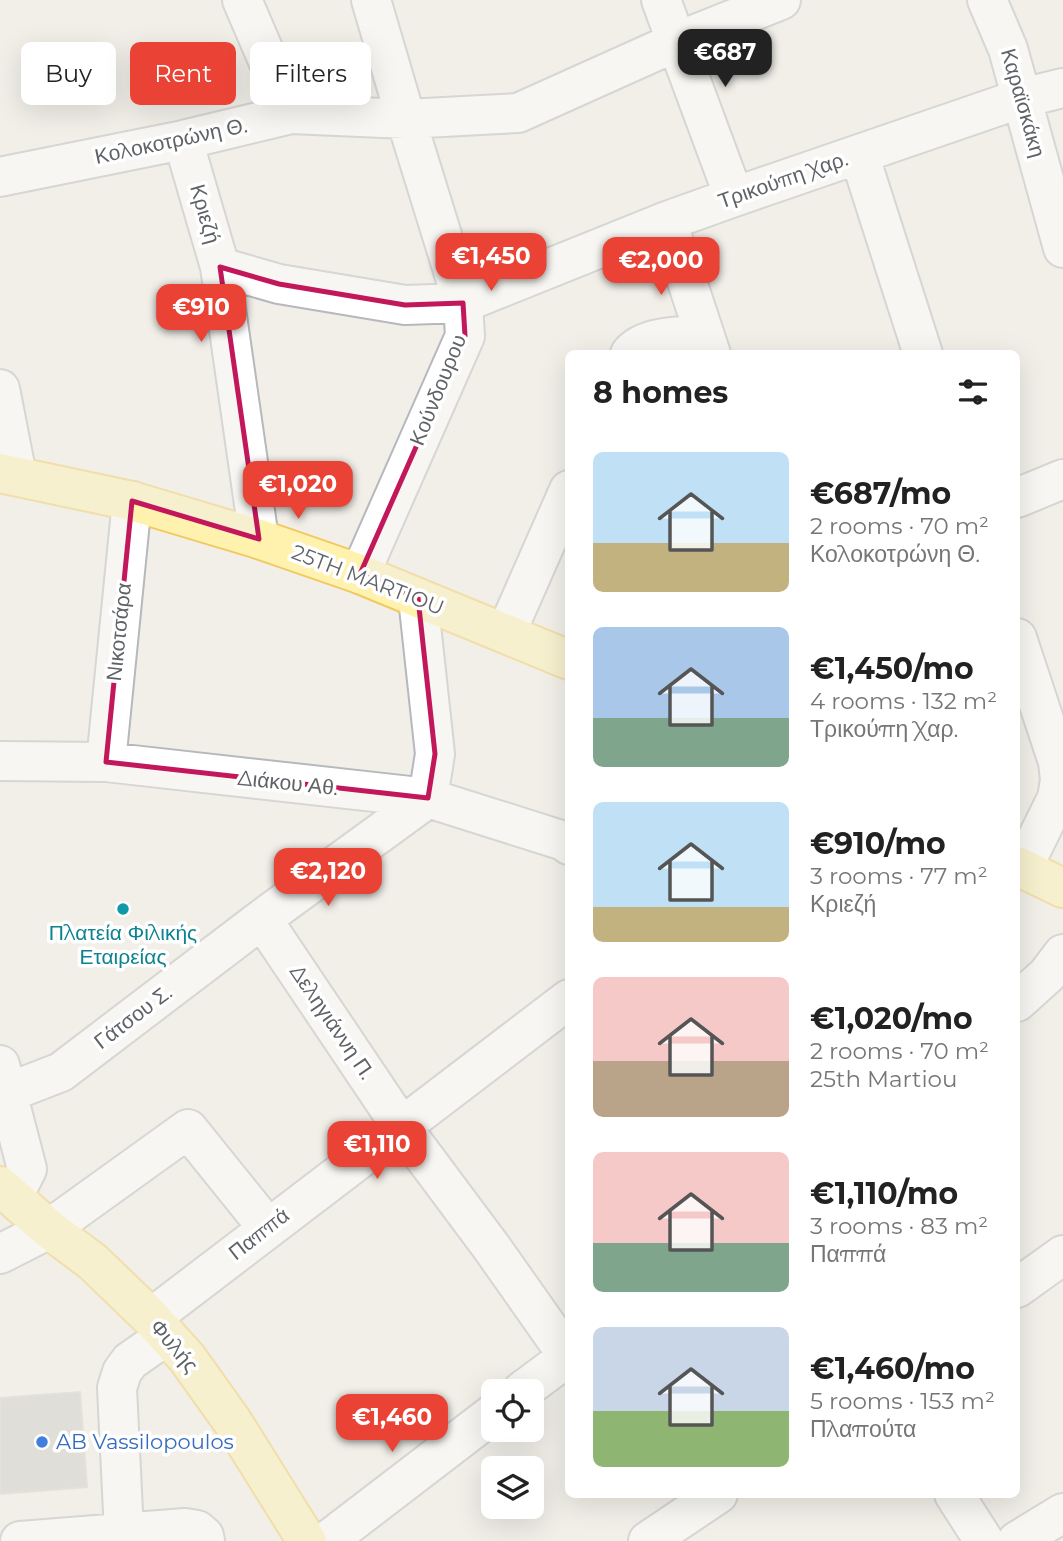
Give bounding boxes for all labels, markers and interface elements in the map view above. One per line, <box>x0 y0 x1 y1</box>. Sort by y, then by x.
pin: €687 <box>684 29 766 89</box>
text: €687 <box>694 38 756 66</box>
chip: Buy <box>21 42 116 105</box>
chip: Rent <box>130 42 236 105</box>
chip: Filters <box>250 42 371 105</box>
street label: Καραϊσκάκη <box>996 46 1051 160</box>
street label: Κολοκοτρώνη Θ. <box>92 112 249 169</box>
street label: Τρικούπη Χαρ. <box>715 146 851 213</box>
street label: Κριεζή <box>185 181 226 246</box>
pin: €1,450 <box>434 233 548 293</box>
pin: €2,000 <box>604 238 718 297</box>
text: €1,450 <box>451 242 531 270</box>
text: €2,000 <box>619 246 703 274</box>
pin: €910 <box>160 284 242 344</box>
text: €910 <box>172 293 230 321</box>
street label: Κούνδουρου <box>404 331 471 449</box>
icon: filters <box>954 373 992 411</box>
text: 8 homes <box>593 374 728 411</box>
pin: €1,020 <box>241 462 355 521</box>
text: €1,020 <box>259 470 337 498</box>
text: €687/mo <box>810 475 951 512</box>
icon: home <box>649 480 733 564</box>
text: 2 rooms · 70 m² <box>810 512 989 540</box>
street label: 25TH MARTIOU <box>289 539 448 620</box>
text: Κολοκοτρώνη Θ. <box>810 540 980 568</box>
street label: Νικοτσάρα <box>101 582 136 682</box>
text: €1,450/mo <box>810 650 974 687</box>
icon: home <box>649 655 733 739</box>
text: 4 rooms · 132 m² <box>810 687 997 715</box>
text: Τρικούπη Χαρ. <box>810 715 958 743</box>
street label: Διάκου Αθ. <box>237 765 340 800</box>
text: €910/mo <box>810 825 946 862</box>
icon: home <box>649 830 733 914</box>
pin: €2,120 <box>271 848 385 908</box>
text: €2,120 <box>290 857 366 885</box>
text: 3 rooms · 77 m² <box>810 862 988 890</box>
text: Κριεζή <box>810 890 876 918</box>
marker: Πλατεία Φιλικής Εταιρείας <box>115 901 131 917</box>
place label: Πλατεία Φιλικής Εταιρείας <box>49 920 197 969</box>
street label: Δεληγιάννη Π. <box>285 960 380 1084</box>
street label: Γάτσου Σ. <box>89 979 176 1054</box>
text: €1,020/mo <box>810 1000 973 1037</box>
icon: home <box>649 1005 733 1089</box>
text: 2 rooms · 70 m² <box>810 1037 989 1065</box>
text: 25th Martiou <box>810 1065 958 1093</box>
pin: €1,110 <box>320 1122 434 1181</box>
text: €1,110 <box>343 1130 411 1158</box>
text: €1,110/mo <box>810 1175 958 1212</box>
icon: home <box>649 1180 733 1264</box>
street label: Παππά <box>224 1202 294 1265</box>
text: 3 rooms · 83 m² <box>810 1212 988 1240</box>
text: Παππά <box>810 1240 886 1268</box>
street label: Φυλής <box>145 1314 204 1377</box>
text: €1,460/mo <box>810 1350 975 1387</box>
icon: home <box>649 1355 733 1439</box>
map controls <box>481 1379 544 1519</box>
button: locate <box>481 1379 544 1442</box>
text: 5 rooms · 153 m² <box>810 1387 995 1415</box>
pin: €1,460 <box>335 1394 449 1454</box>
text: €1,460 <box>352 1403 432 1431</box>
text: Πλαπούτα <box>810 1415 916 1443</box>
place label: AB Vassilopoulos <box>56 1429 234 1454</box>
marker: AB Vassilopoulos <box>34 1434 50 1450</box>
button: layers <box>481 1456 544 1519</box>

